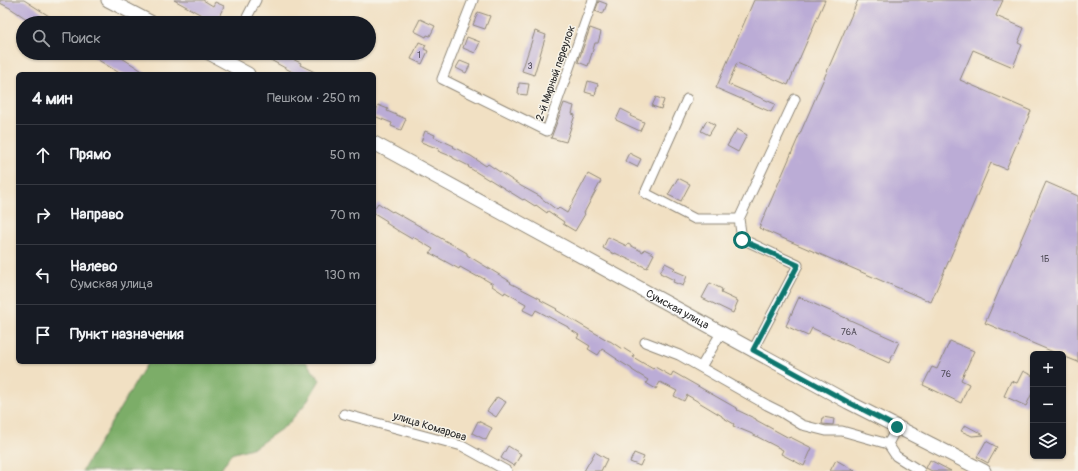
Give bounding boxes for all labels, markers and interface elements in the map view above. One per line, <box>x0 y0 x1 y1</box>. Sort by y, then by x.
search box <box>16 16 376 60</box>
street label: 2-й Мирный переулок <box>533 23 578 123</box>
icon: search <box>30 27 52 49</box>
text: Поиск <box>62 29 101 48</box>
house number: 1 <box>417 50 421 61</box>
house number: 3 <box>527 61 533 72</box>
text: 4 мин <box>32 88 73 109</box>
text: Пешком · 250 m <box>267 90 360 106</box>
icon: ahead <box>32 144 54 166</box>
text: Прямо <box>70 145 111 164</box>
text: 50 m <box>330 147 360 163</box>
icon: right <box>32 204 54 226</box>
text: Направо <box>70 205 124 224</box>
text: 70 m <box>330 207 360 223</box>
route start <box>733 231 751 249</box>
house number: 1Б <box>1041 254 1049 265</box>
text: Налево <box>70 257 117 276</box>
icon: left <box>32 264 54 286</box>
text: 130 m <box>324 267 360 283</box>
text: Сумская улица <box>70 276 153 292</box>
street label: Сумская улица <box>643 287 711 332</box>
icon: arrive <box>32 324 54 346</box>
text: Пункт назначения <box>70 325 184 344</box>
house number: 76А <box>841 327 857 338</box>
map controls <box>1030 351 1066 459</box>
button: + <box>1030 351 1066 387</box>
house number: 76 <box>941 369 951 380</box>
button: − <box>1030 387 1066 423</box>
street label: улица Комарова <box>391 409 468 444</box>
route end <box>888 418 906 436</box>
button: layers <box>1030 423 1066 459</box>

